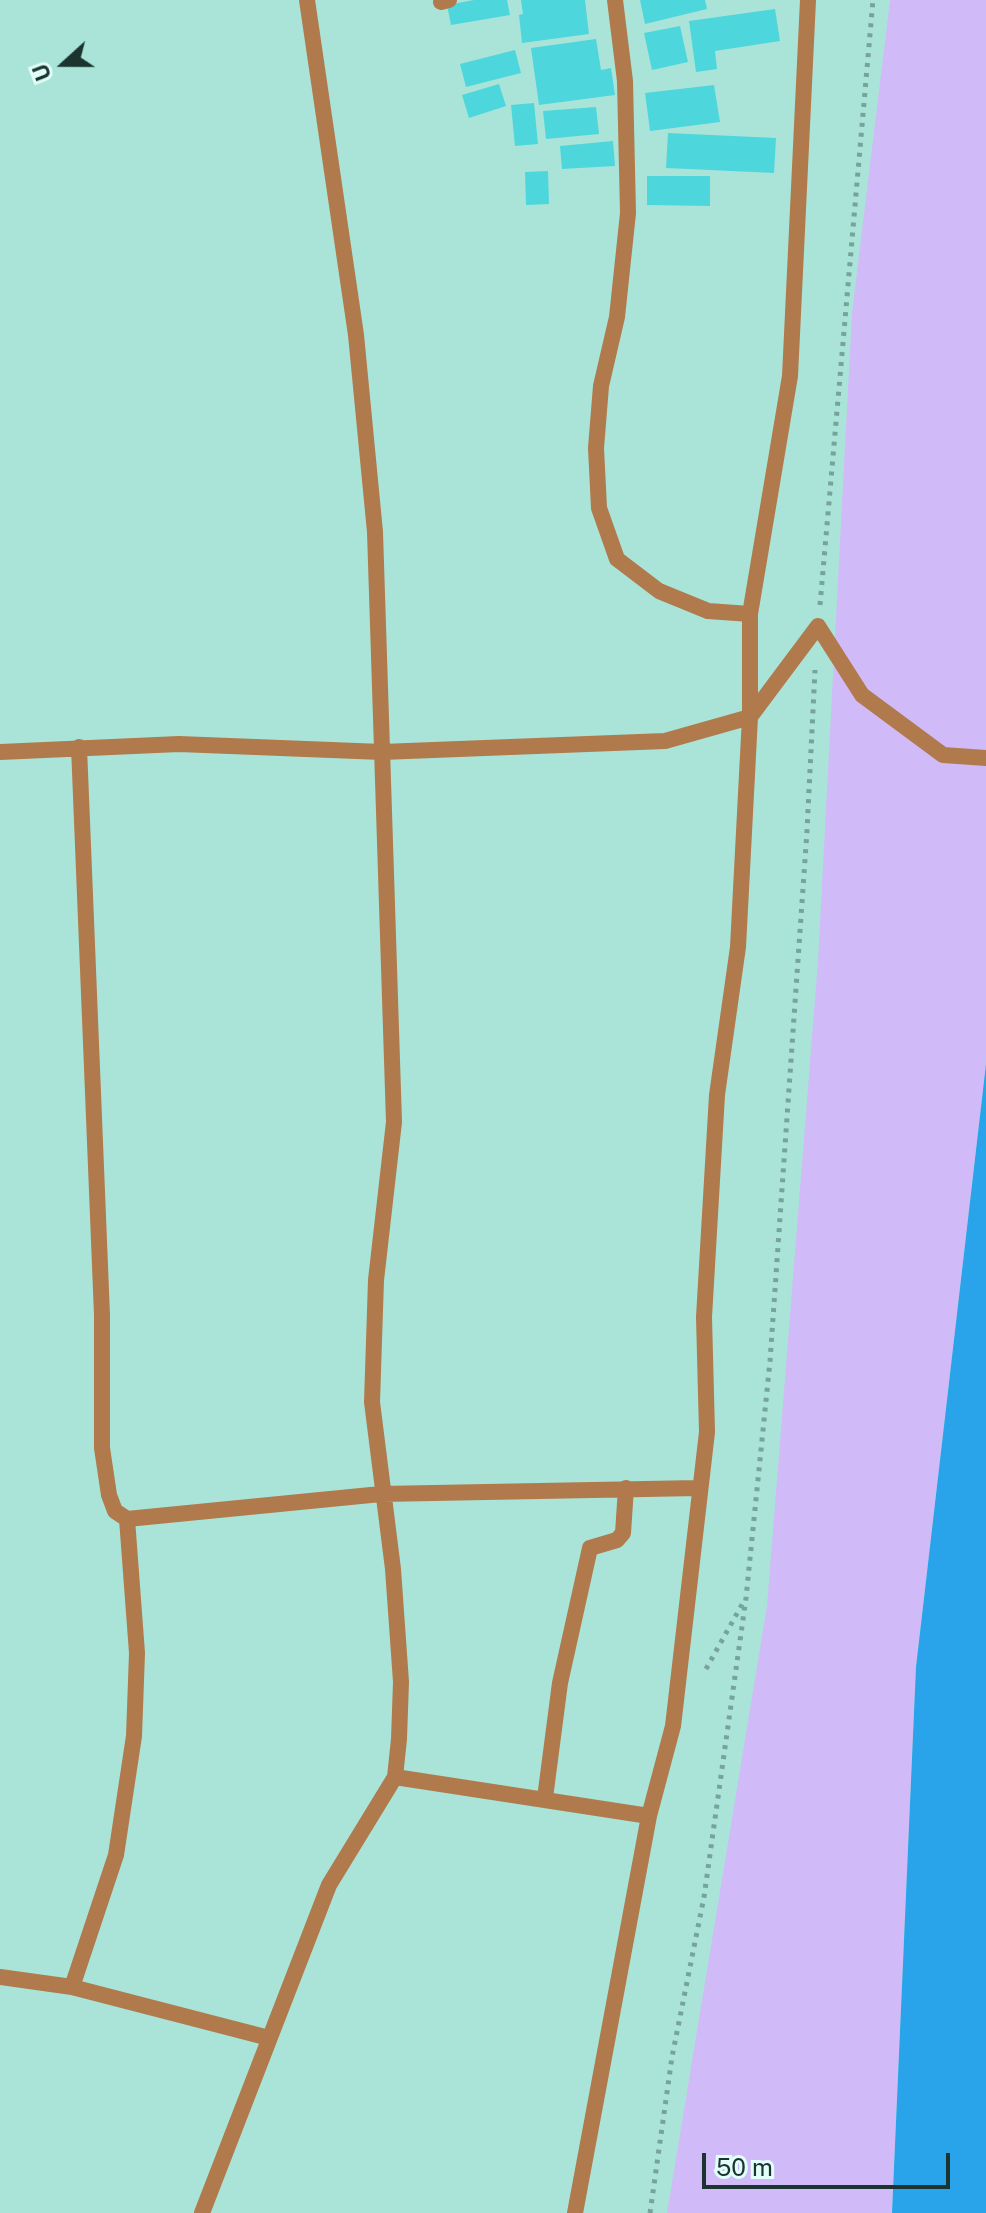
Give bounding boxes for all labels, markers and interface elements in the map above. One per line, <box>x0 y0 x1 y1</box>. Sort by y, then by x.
north arrow <box>24 24 104 104</box>
text: U <box>27 61 57 85</box>
scale bar <box>706 2137 954 2187</box>
text: 50 m <box>716 2153 773 2181</box>

